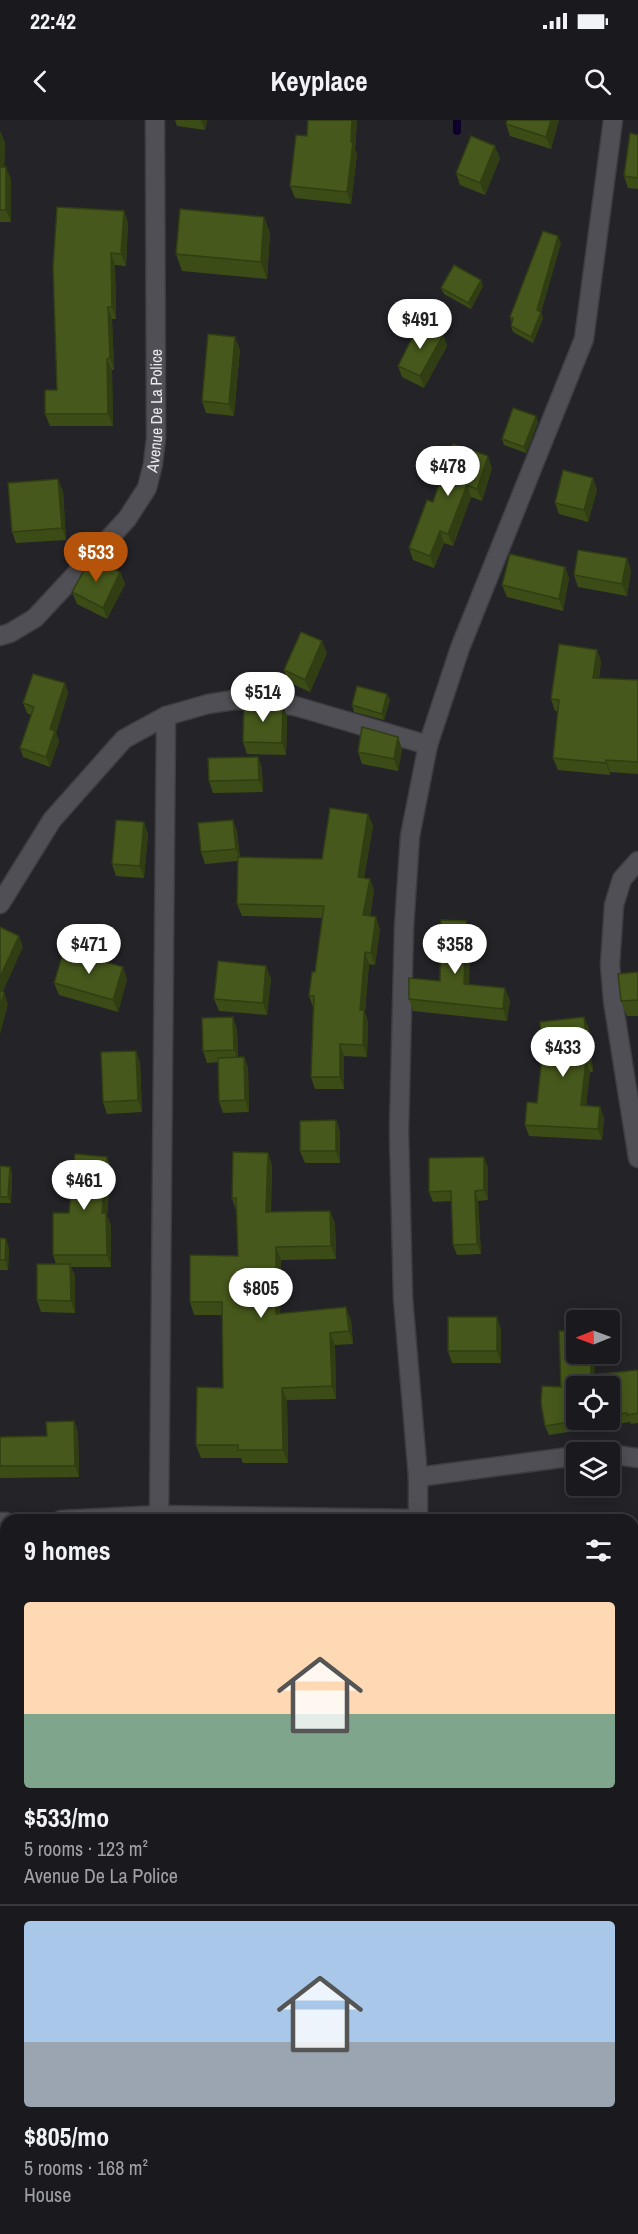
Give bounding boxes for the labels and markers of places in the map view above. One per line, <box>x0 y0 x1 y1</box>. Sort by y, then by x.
pin: $491 <box>384 299 456 350</box>
pin: $478 <box>412 446 484 497</box>
pin: $533 <box>60 532 132 583</box>
pin: $514 <box>227 672 299 723</box>
pin: $471 <box>53 924 125 975</box>
pin: $358 <box>419 924 491 975</box>
pin: $433 <box>527 1027 599 1078</box>
pin: $461 <box>48 1160 120 1211</box>
pin: $805 <box>225 1268 297 1319</box>

